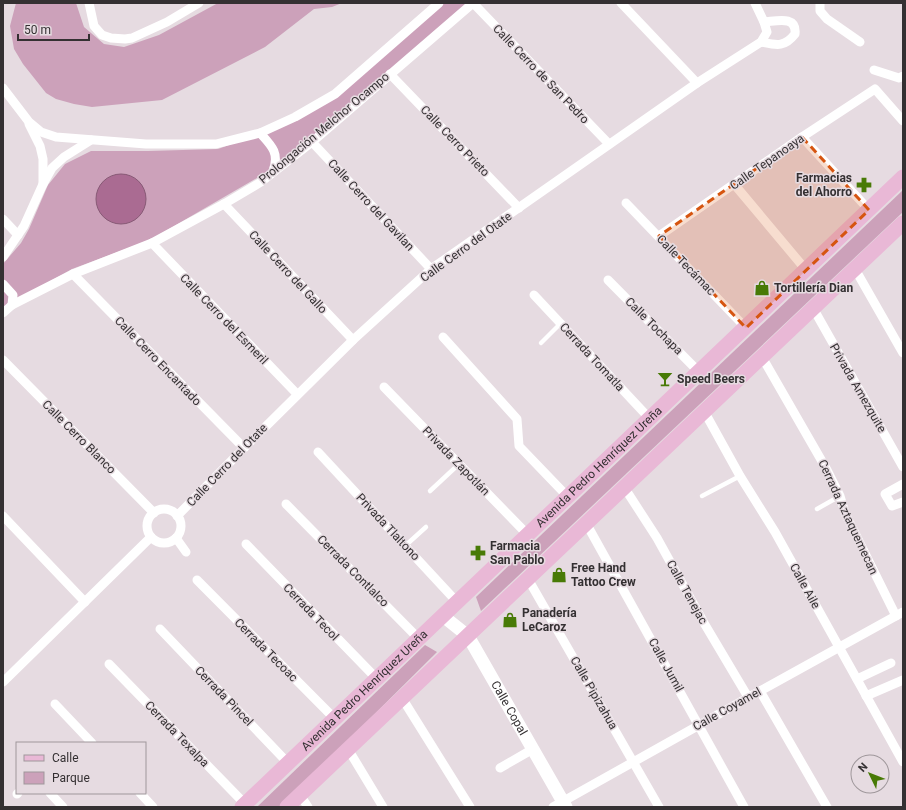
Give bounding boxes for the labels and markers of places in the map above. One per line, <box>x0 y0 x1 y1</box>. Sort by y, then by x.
place label: Farmacias del Ahorro <box>796 171 852 199</box>
pharmacy icon: Farmacias del Ahorro <box>855 176 873 194</box>
shop icon: Tortillería Dian <box>753 279 771 297</box>
place label: Tortillería Dian <box>774 281 853 295</box>
bar icon: Speed Beers <box>656 370 674 388</box>
place label: Speed Beers <box>677 372 745 386</box>
place label: Farmacia San Pablo <box>490 539 545 567</box>
pharmacy icon: Farmacia San Pablo <box>469 544 487 562</box>
place label: Free Hand Tattoo Crew <box>571 561 636 589</box>
shop icon: Free Hand Tattoo Crew <box>550 566 568 584</box>
place label: Panadería LeCaroz <box>522 606 577 634</box>
shop icon: Panadería LeCaroz <box>501 611 519 629</box>

